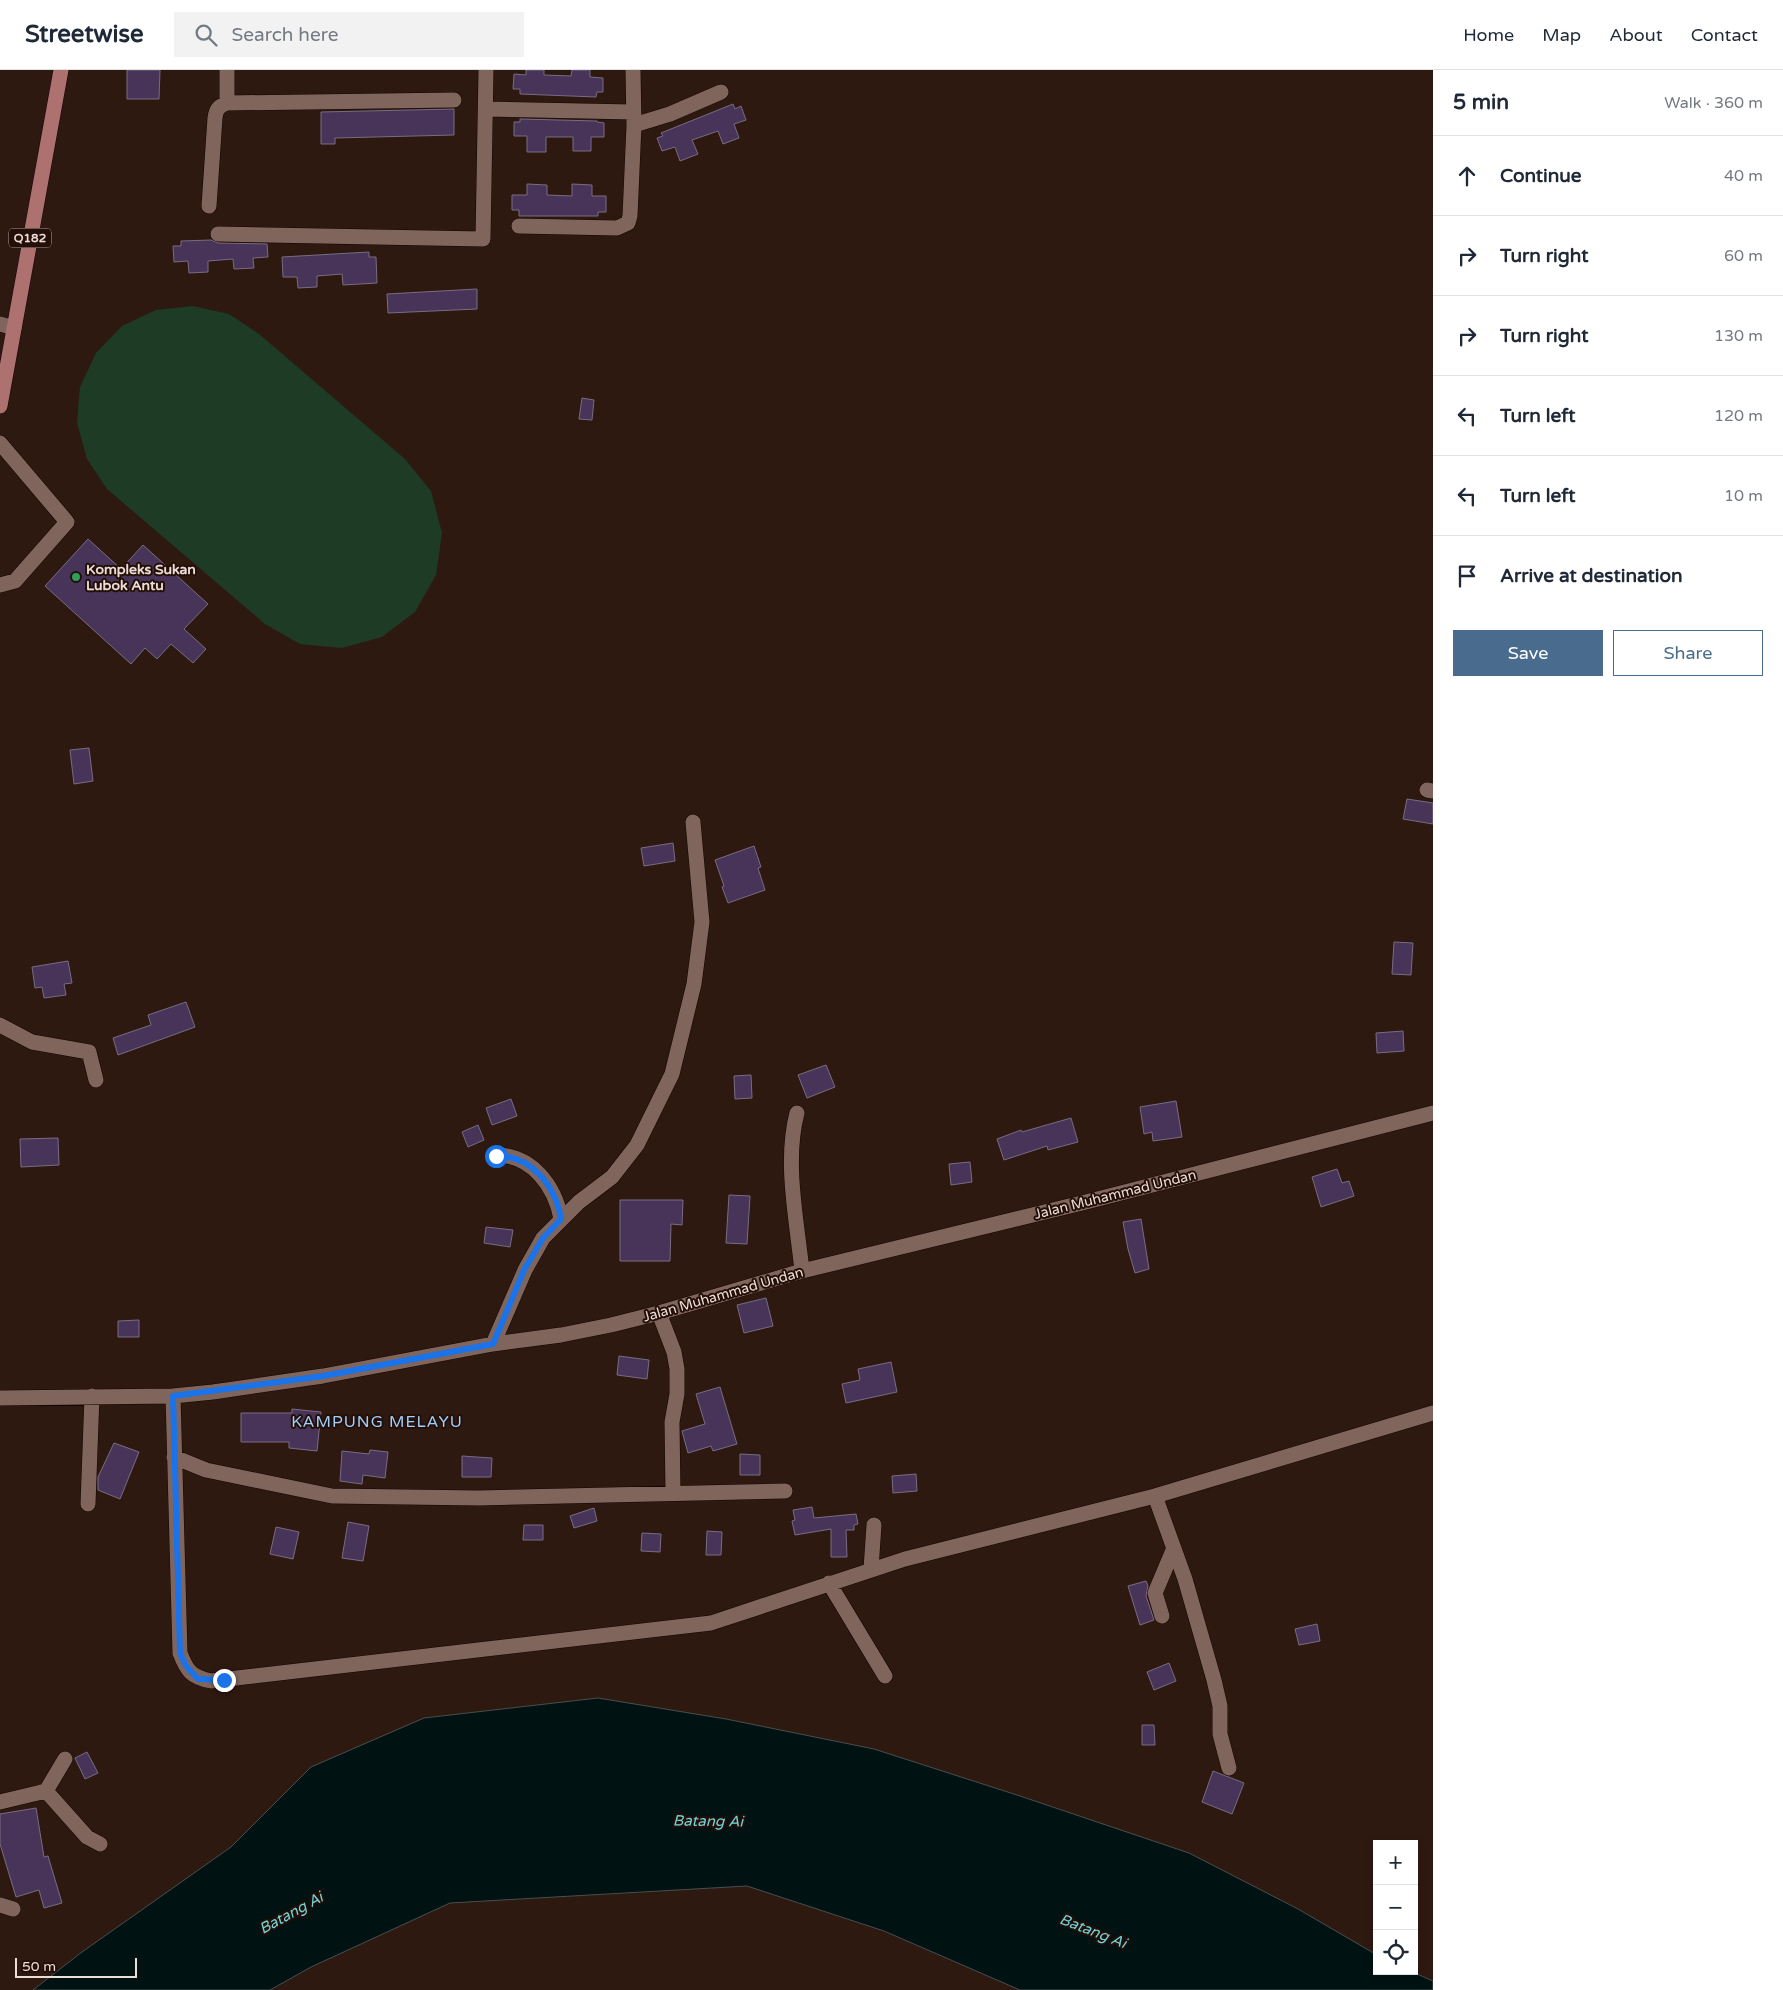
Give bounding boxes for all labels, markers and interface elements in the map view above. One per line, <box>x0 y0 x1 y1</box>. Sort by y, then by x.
search box <box>174 12 524 57</box>
text: Streetwise <box>25 20 144 49</box>
icon: search <box>192 21 220 49</box>
text: Search here <box>232 24 338 46</box>
text: Home <box>1463 24 1514 46</box>
text: Map <box>1542 24 1581 46</box>
text: About <box>1609 24 1663 46</box>
text: Contact <box>1691 24 1758 46</box>
text: 5 min <box>1453 90 1509 115</box>
text: Walk · 360 m <box>1664 93 1763 113</box>
icon: ahead <box>1453 162 1481 190</box>
text: Continue <box>1500 165 1582 187</box>
text: 40 m <box>1724 166 1763 186</box>
road number: Q182 <box>9 228 51 248</box>
icon: right <box>1453 242 1481 270</box>
text: Turn right <box>1500 245 1588 267</box>
text: 60 m <box>1724 246 1763 266</box>
icon: right <box>1453 322 1481 350</box>
text: Turn right <box>1500 325 1588 347</box>
text: 130 m <box>1714 326 1763 346</box>
icon: left <box>1453 402 1481 430</box>
text: Turn left <box>1500 405 1576 427</box>
text: 120 m <box>1714 406 1763 426</box>
icon: left <box>1453 482 1481 510</box>
text: Turn left <box>1500 485 1576 507</box>
text: 10 m <box>1724 486 1763 506</box>
place label: Kompleks Sukan Lubok Antu <box>86 561 196 594</box>
icon: arrive <box>1453 562 1481 590</box>
text: Arrive at destination <box>1500 565 1683 587</box>
marker: Kompleks Sukan Lubok Antu <box>70 571 82 583</box>
button: Save <box>1453 630 1603 676</box>
button: Share <box>1613 630 1763 676</box>
route start <box>485 1145 508 1168</box>
street label: Jalan Muhammad Undan <box>1032 1166 1198 1223</box>
street label: Jalan Muhammad Undan <box>641 1263 805 1326</box>
district label: KAMPUNG MELAYU <box>291 1412 463 1432</box>
route end <box>213 1669 236 1692</box>
water label: Batang Ai <box>673 1811 745 1831</box>
map controls <box>1373 1840 1418 1975</box>
button: + <box>1373 1840 1418 1885</box>
button: − <box>1373 1885 1418 1930</box>
water label: Batang Ai <box>256 1887 328 1938</box>
water label: Batang Ai <box>1057 1910 1131 1953</box>
button: locate <box>1373 1930 1418 1975</box>
scale bar <box>15 1955 138 1978</box>
text: 50 m <box>22 1958 56 1975</box>

